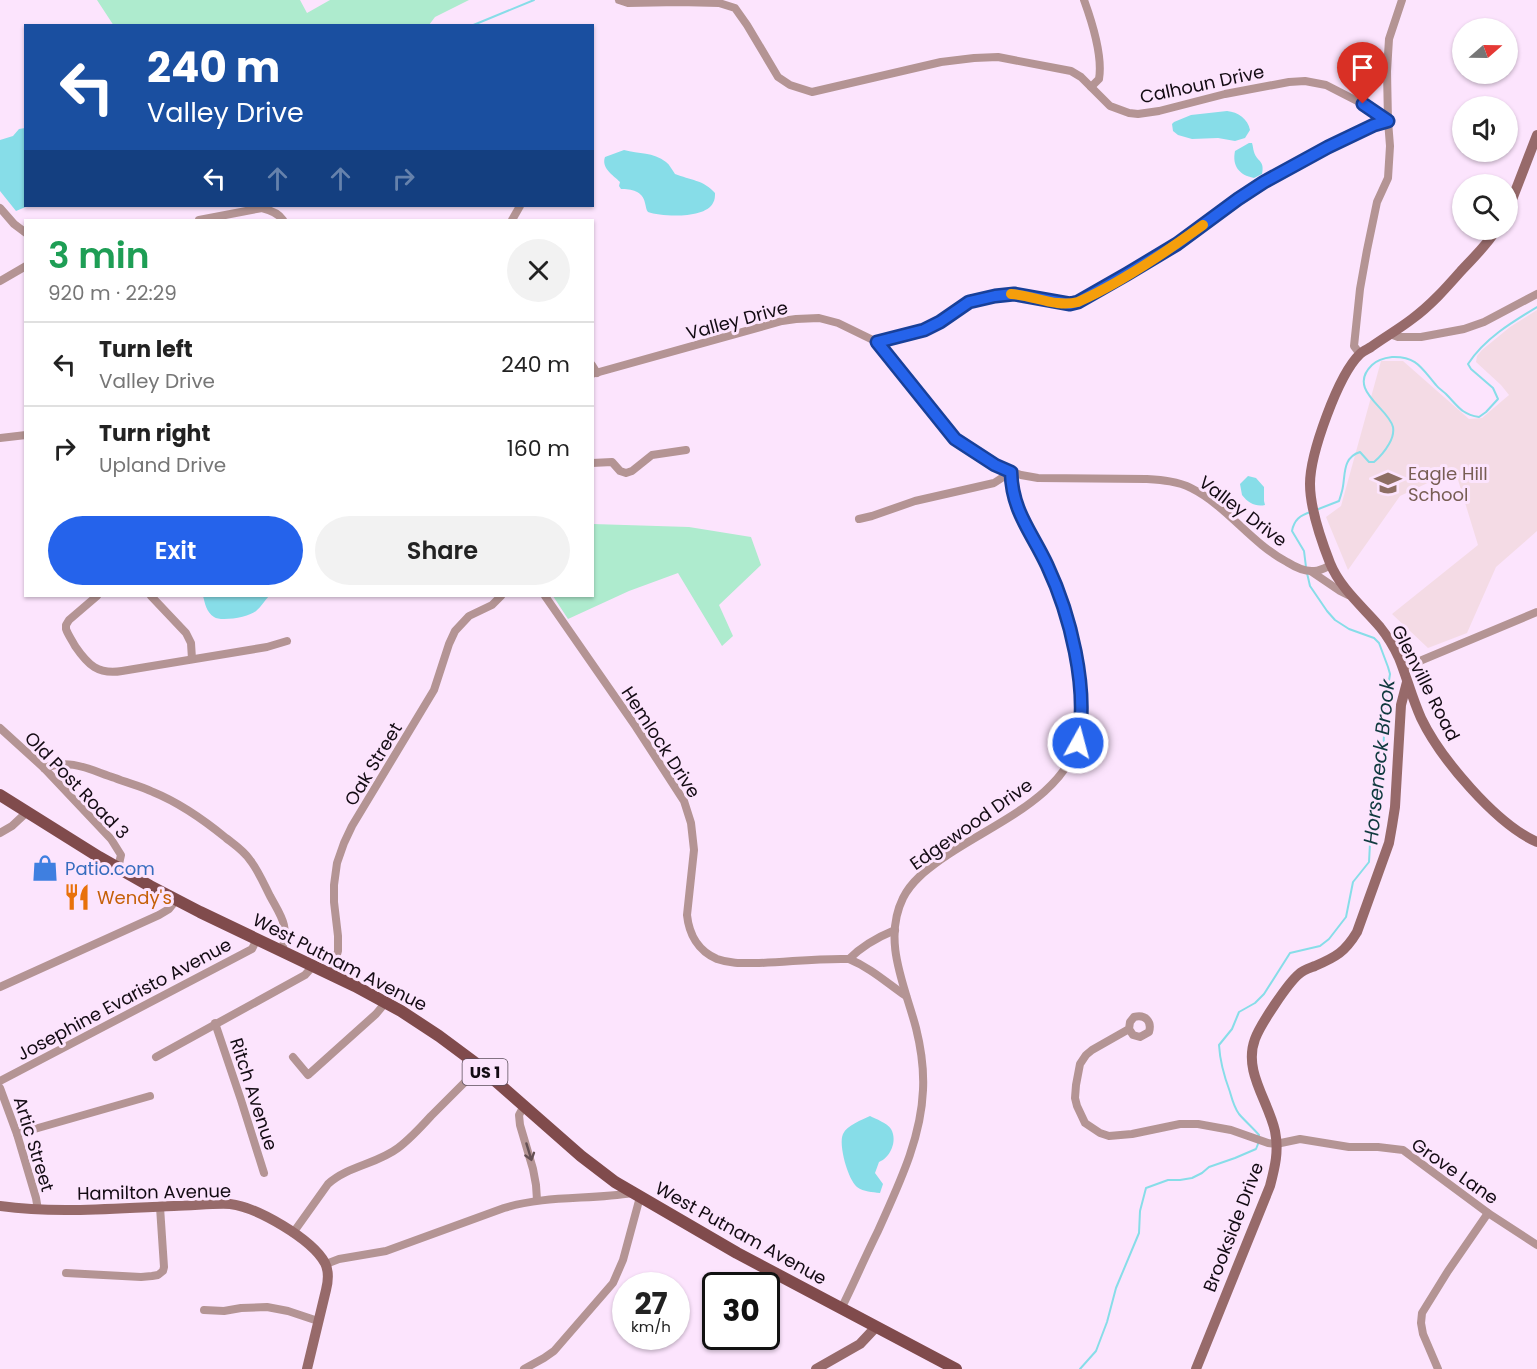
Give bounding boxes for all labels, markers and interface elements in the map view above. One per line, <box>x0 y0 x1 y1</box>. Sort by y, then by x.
north arrow <box>1452 18 1518 84</box>
map controls <box>1452 18 1518 240</box>
text: 240 m <box>147 38 280 97</box>
pin <box>1337 42 1388 104</box>
icon: left <box>48 48 126 126</box>
icon: arrive <box>1346 51 1379 84</box>
street label: Calhoun Drive <box>1138 59 1266 109</box>
text: Valley Drive <box>147 94 304 131</box>
button: sound <box>1452 96 1518 162</box>
icon: left <box>198 162 231 195</box>
icon: ahead <box>261 162 294 195</box>
icon: ahead <box>324 162 357 195</box>
icon: right <box>387 162 420 195</box>
button: search <box>1452 174 1518 240</box>
text: 3 min <box>48 230 150 281</box>
button: close <box>507 239 570 302</box>
text: 920 m · 22:29 <box>48 279 177 307</box>
street label: Valley Drive <box>683 294 791 346</box>
text: Turn left <box>99 334 193 365</box>
icon: left <box>48 348 81 381</box>
text: 240 m <box>501 349 570 380</box>
text: Valley Drive <box>99 367 215 395</box>
text: Turn right <box>99 418 210 449</box>
icon: right <box>48 432 81 465</box>
text: 160 m <box>507 433 570 464</box>
text: Upland Drive <box>99 451 226 479</box>
place label: Eagle Hill School <box>1408 461 1488 507</box>
school or university icon: Eagle Hill School <box>1373 468 1403 498</box>
street label: Valley Drive <box>1194 470 1292 552</box>
button: Exit <box>48 516 303 585</box>
button: Share <box>315 516 570 585</box>
street label: Glenville Road <box>1386 621 1466 745</box>
water label: Horseneck Brook <box>1356 676 1402 846</box>
street label: Hemlock Drive <box>616 681 706 803</box>
position arrow <box>1046 711 1110 775</box>
street label: Oak Street <box>338 718 408 810</box>
street label: Old Post Road 3 <box>19 726 135 844</box>
street label: Edgewood Drive <box>905 772 1037 876</box>
shop icon: Patio.com <box>30 853 60 883</box>
place label: Patio.com <box>65 856 155 881</box>
restaurant icon: Wendy's <box>62 882 92 912</box>
place label: Wendy's <box>97 885 172 910</box>
street label: West Putnam Avenue <box>249 907 431 1017</box>
street label: Josephine Evaristo Avenue <box>12 932 236 1066</box>
street label: Ritch Avenue <box>224 1035 284 1153</box>
road number: US 1 <box>462 1059 508 1085</box>
street label: Artic Street <box>8 1093 60 1195</box>
street label: Grove Lane <box>1406 1132 1504 1210</box>
one-way arrow <box>524 1142 535 1161</box>
street label: Brookside Drive <box>1197 1158 1269 1296</box>
street label: West Putnam Avenue <box>651 1175 831 1291</box>
street label: Hamilton Avenue <box>77 1178 231 1206</box>
speed limit sign: 30 <box>702 1272 780 1350</box>
text: 27 <box>634 1282 668 1325</box>
text: km/h <box>631 1316 671 1337</box>

